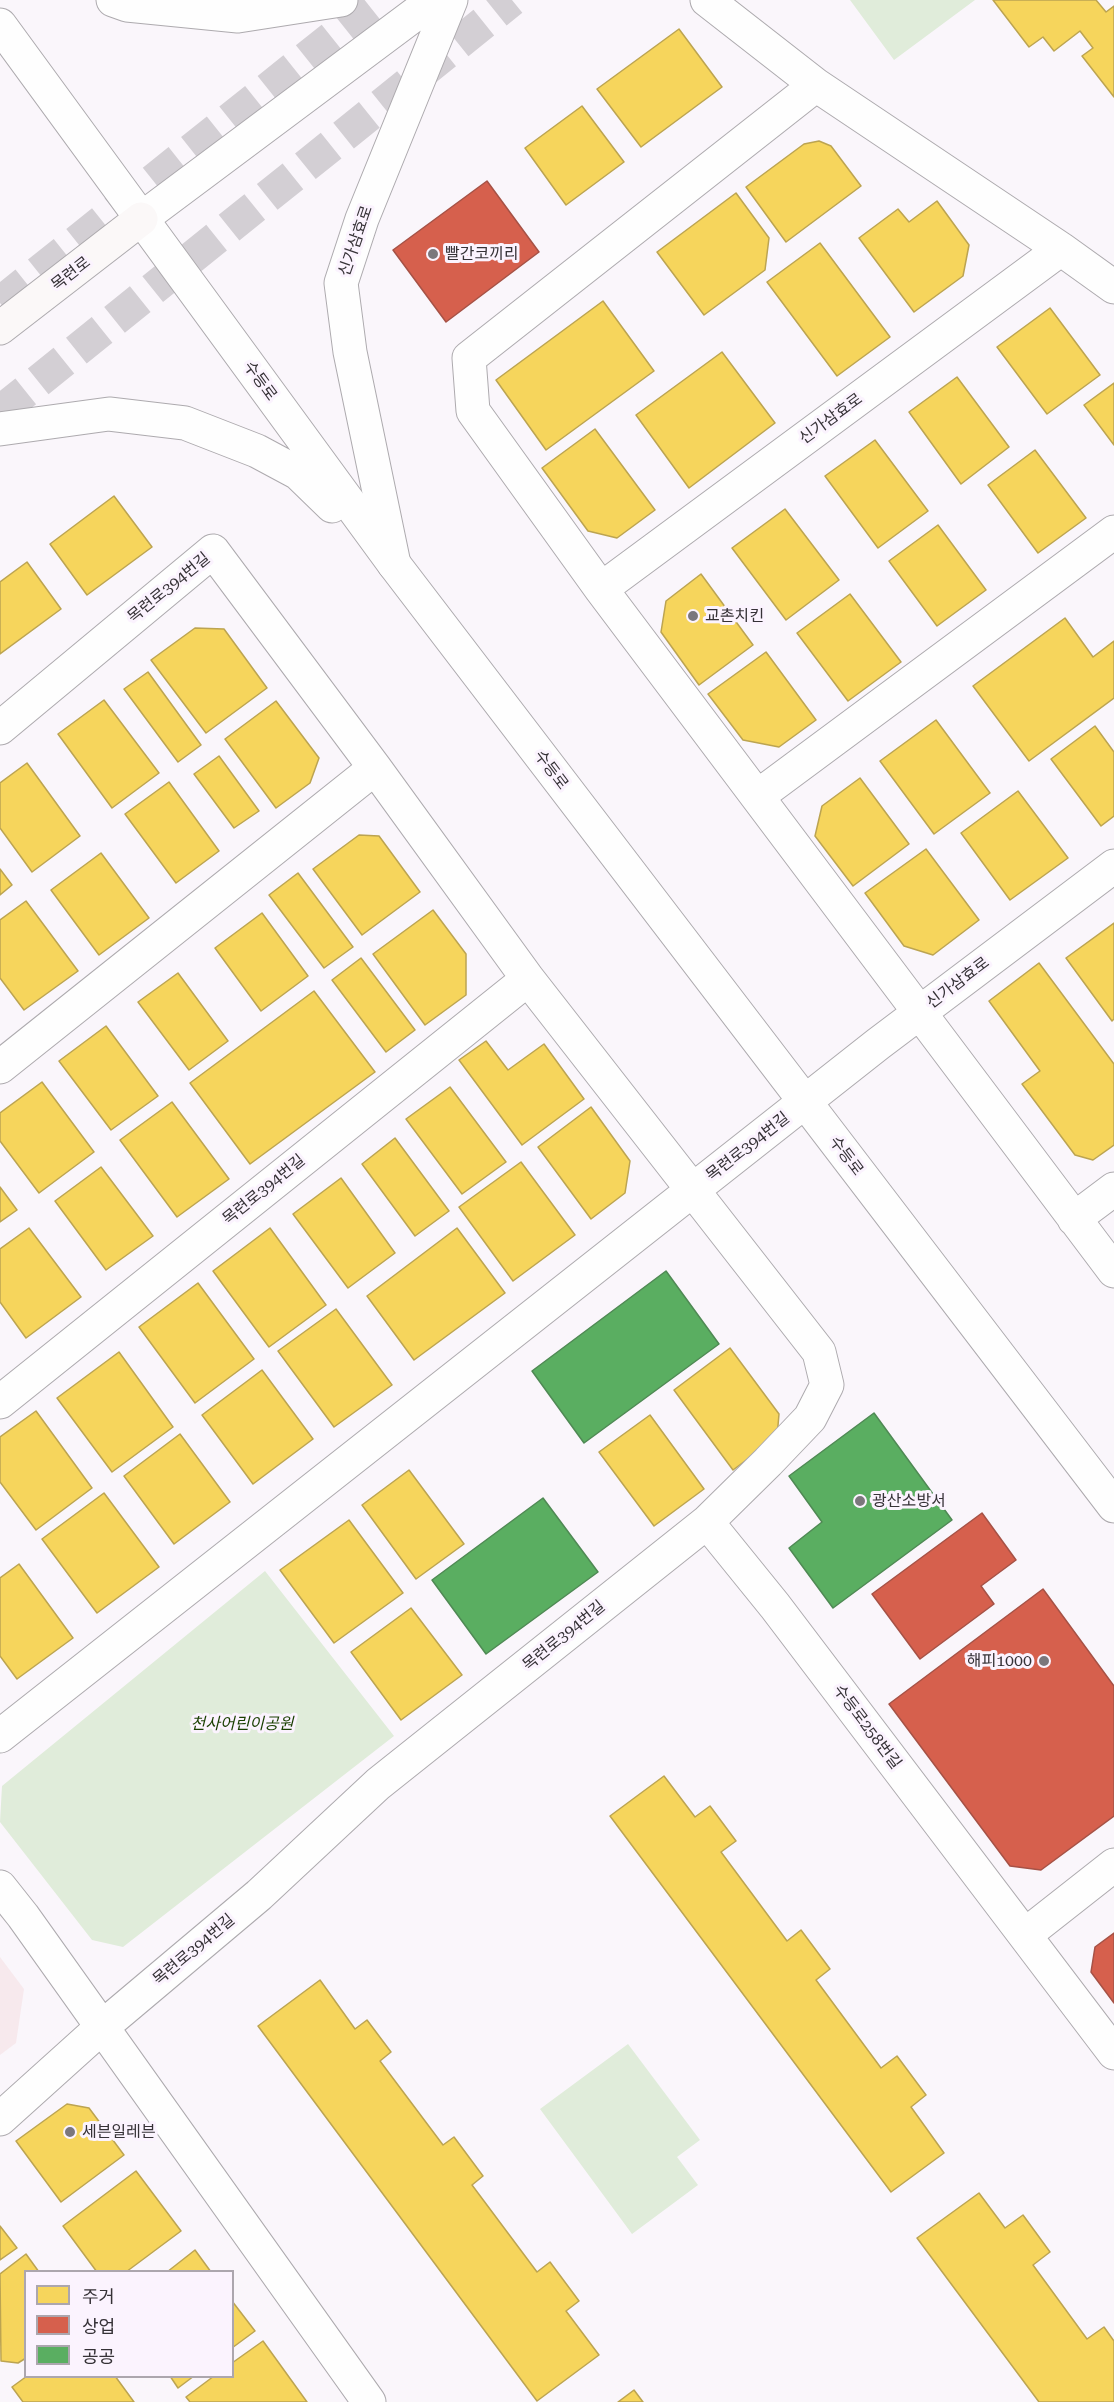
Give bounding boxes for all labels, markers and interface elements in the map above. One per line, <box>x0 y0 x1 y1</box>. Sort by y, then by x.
street label: 신가삼효로 <box>335 203 377 279</box>
place label: 빨간코끼리 <box>445 244 519 264</box>
marker: 빨간코끼리 <box>426 247 440 261</box>
street label: 목련로 <box>48 253 94 295</box>
street label: 수등로 <box>239 357 281 405</box>
street label: 신가삼효로 <box>796 390 866 448</box>
street label: 목련로394번길 <box>124 549 214 627</box>
place label: 교촌치킨 <box>705 606 764 626</box>
marker: 교촌치킨 <box>686 609 700 623</box>
street label: 수등로 <box>530 747 572 793</box>
street label: 신가삼효로 <box>923 953 993 1013</box>
street label: 목련로394번길 <box>703 1109 793 1185</box>
street label: 수등로 <box>825 1133 867 1179</box>
street label: 목련로394번길 <box>219 1151 309 1229</box>
place label: 광산소방서 <box>872 1491 946 1511</box>
marker: 광산소방서 <box>853 1494 867 1508</box>
street label: 목련로394번길 <box>519 1597 609 1675</box>
place label: 해피1000 <box>967 1651 1032 1671</box>
marker: 해피1000 <box>1037 1654 1051 1668</box>
street label: 수등로258번길 <box>829 1681 905 1773</box>
park label: 천사어린이공원 <box>190 1714 294 1734</box>
street label: 목련로394번길 <box>149 1910 239 1990</box>
place label: 세븐일레븐 <box>82 2122 156 2142</box>
marker: 세븐일레븐 <box>63 2125 77 2139</box>
legend <box>24 2270 234 2378</box>
text: 주거 <box>82 2286 115 2307</box>
text: 상업 <box>82 2316 115 2337</box>
text: 공공 <box>82 2346 115 2367</box>

